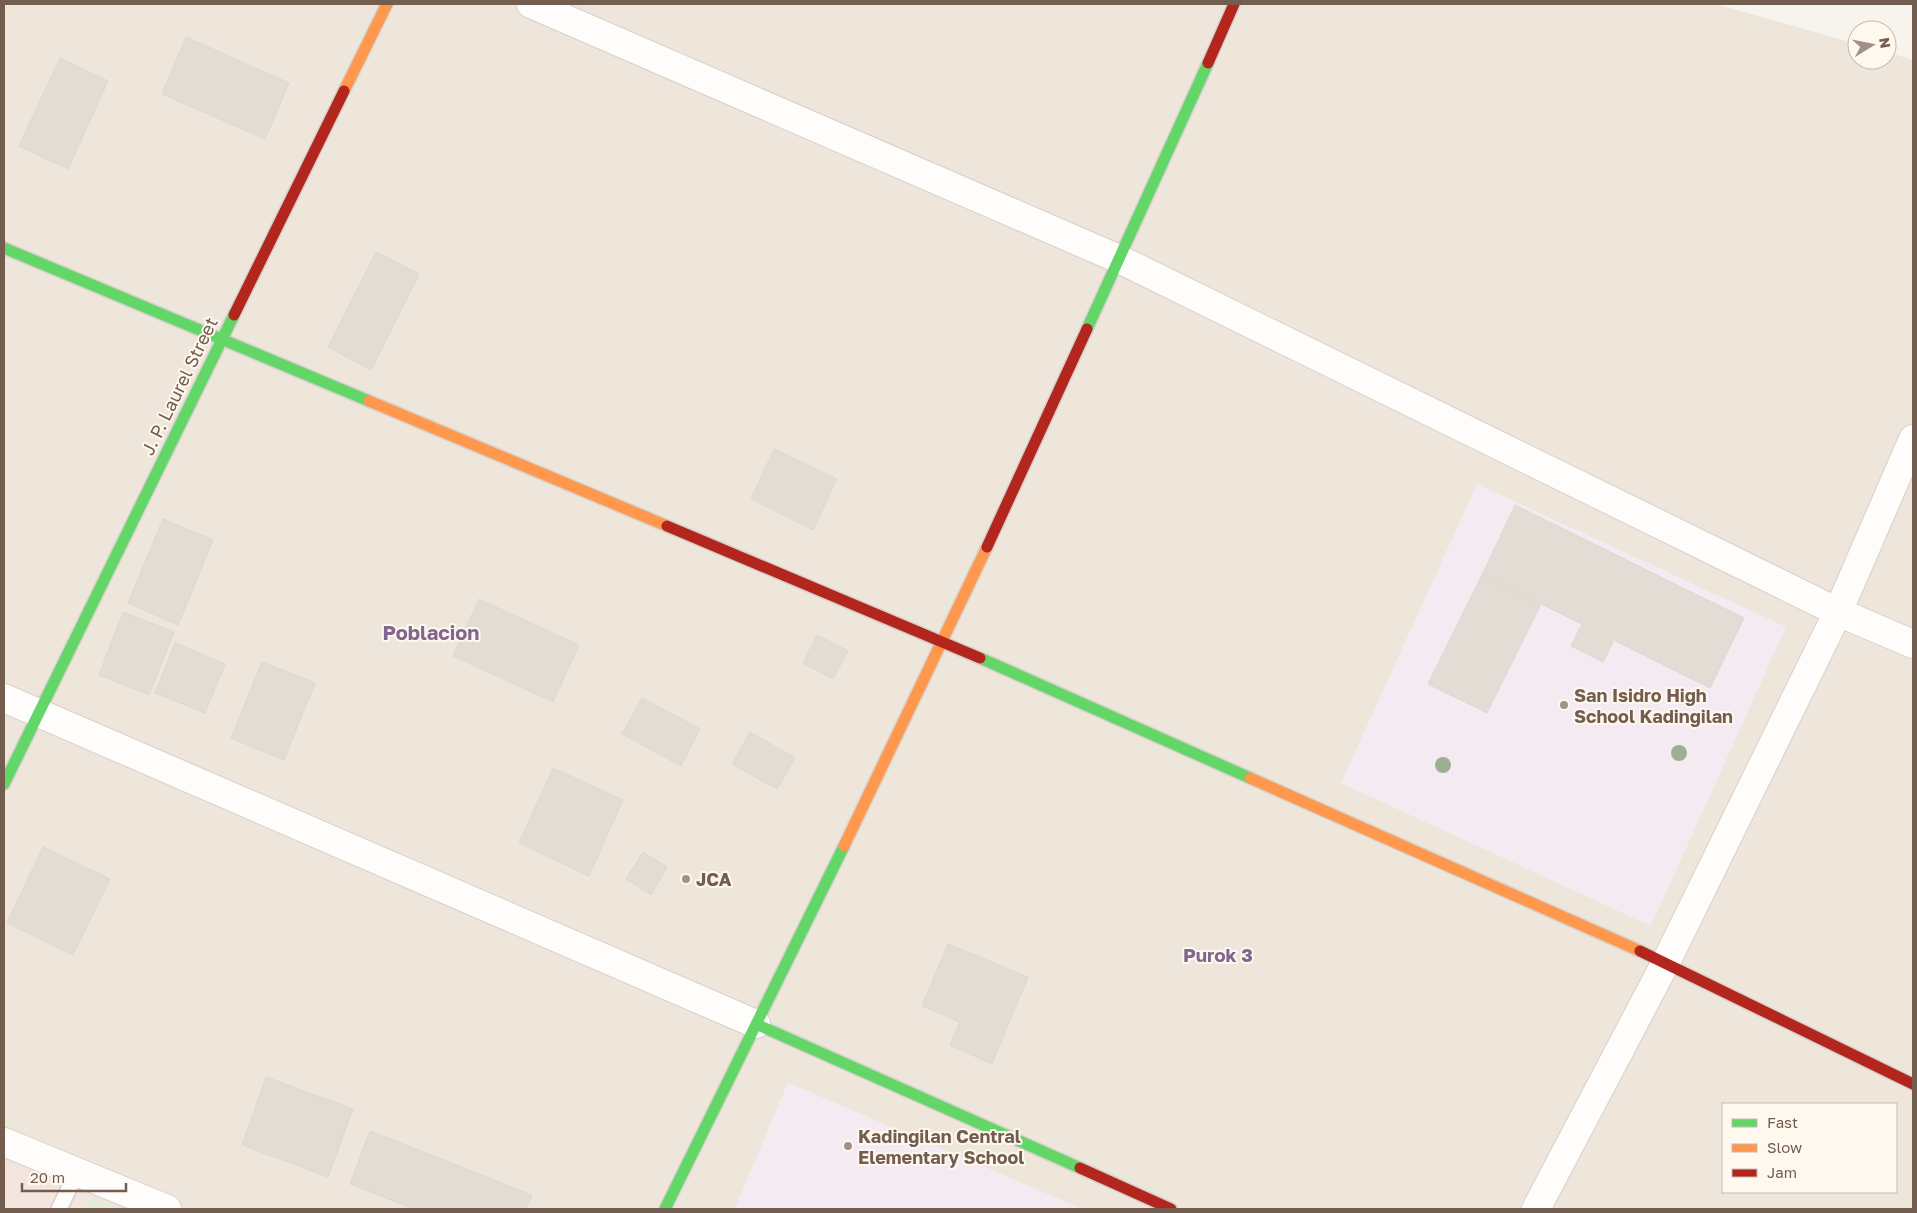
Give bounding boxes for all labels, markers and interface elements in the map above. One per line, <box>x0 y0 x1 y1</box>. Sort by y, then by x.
north arrow <box>1847 20 1897 70</box>
text: N <box>1876 36 1895 49</box>
street label: J. P. Laurel Street <box>136 313 222 459</box>
district label: Poblacion <box>383 620 479 644</box>
place label: San Isidro High School Kadingilan <box>1574 684 1733 727</box>
marker: San Isidro High School Kadingilan <box>1558 699 1570 711</box>
place label: JCA <box>696 868 732 890</box>
marker: JCA <box>680 873 692 885</box>
district label: Purok 3 <box>1183 943 1253 966</box>
legend <box>1722 1103 1897 1193</box>
text: Fast <box>1767 1113 1798 1131</box>
place label: Kadingilan Central Elementary School <box>858 1125 1024 1168</box>
text: Slow <box>1767 1138 1802 1156</box>
marker: Kadingilan Central Elementary School <box>842 1140 854 1152</box>
scale bar <box>22 1160 126 1192</box>
text: Jam <box>1767 1163 1797 1181</box>
text: 20 m <box>30 1168 65 1186</box>

